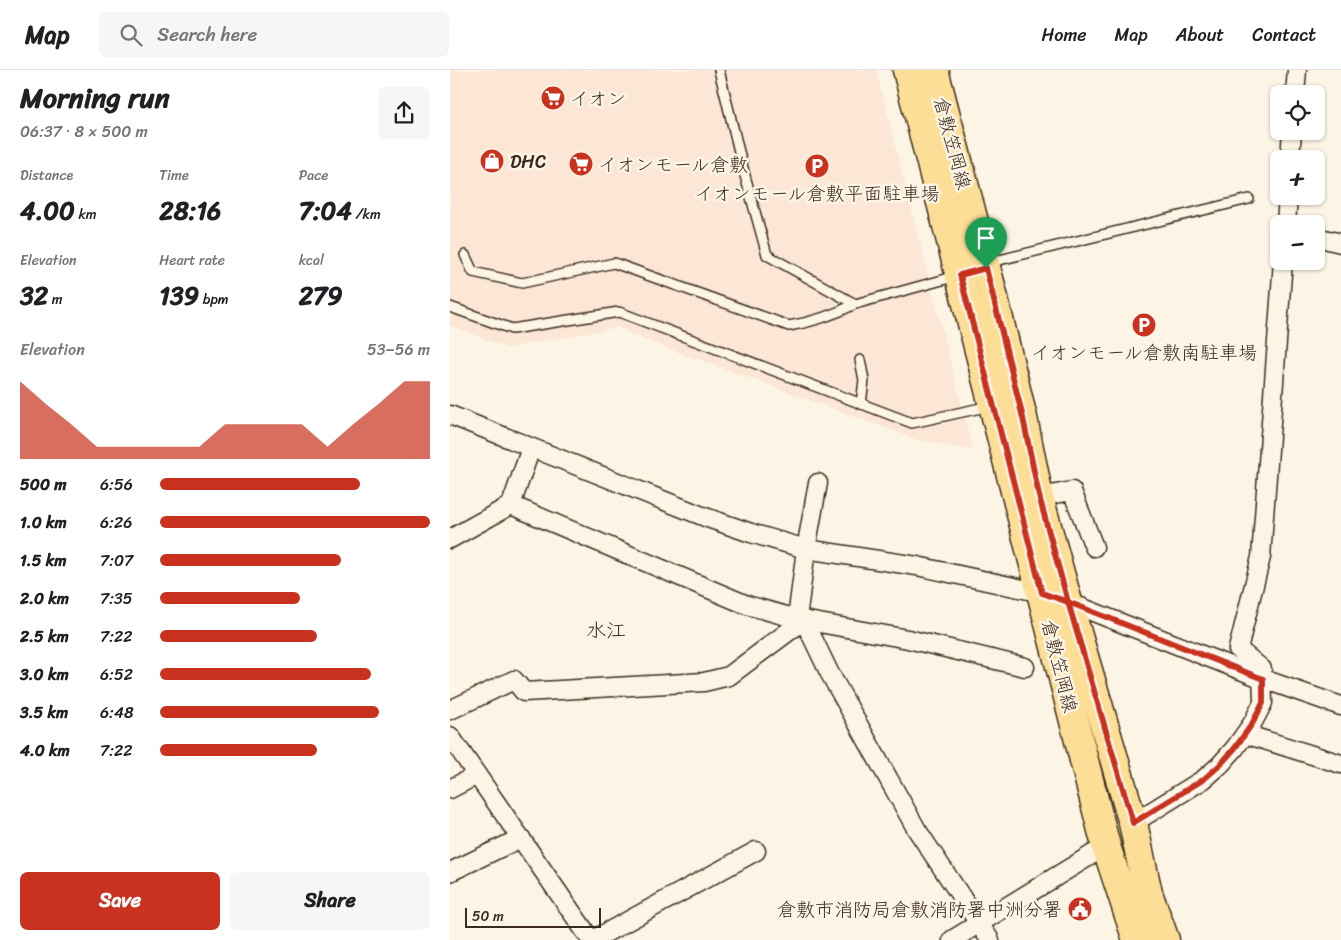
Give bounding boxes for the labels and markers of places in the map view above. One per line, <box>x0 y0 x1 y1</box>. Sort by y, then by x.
place label: イオン <box>570 82 626 115</box>
supermarket icon: イオン <box>540 85 566 111</box>
place label: DHC <box>510 145 547 178</box>
shop icon: DHC <box>479 148 505 174</box>
place label: イオンモール倉敷 <box>598 148 748 181</box>
supermarket icon: イオンモール倉敷 <box>568 151 594 177</box>
parking icon: イオンモール倉敷平面駐車場 <box>804 153 830 179</box>
place label: イオンモール倉敷平面駐車場 <box>694 177 940 210</box>
pin <box>965 217 1007 268</box>
parking icon: イオンモール倉敷南駐車場 <box>1131 312 1157 338</box>
place label: イオンモール倉敷南駐車場 <box>1031 336 1257 369</box>
place label: 倉敷市消防局倉敷消防署中洲分署 <box>777 893 1062 926</box>
public building icon: 倉敷市消防局倉敷消防署中洲分署 <box>1067 896 1093 922</box>

